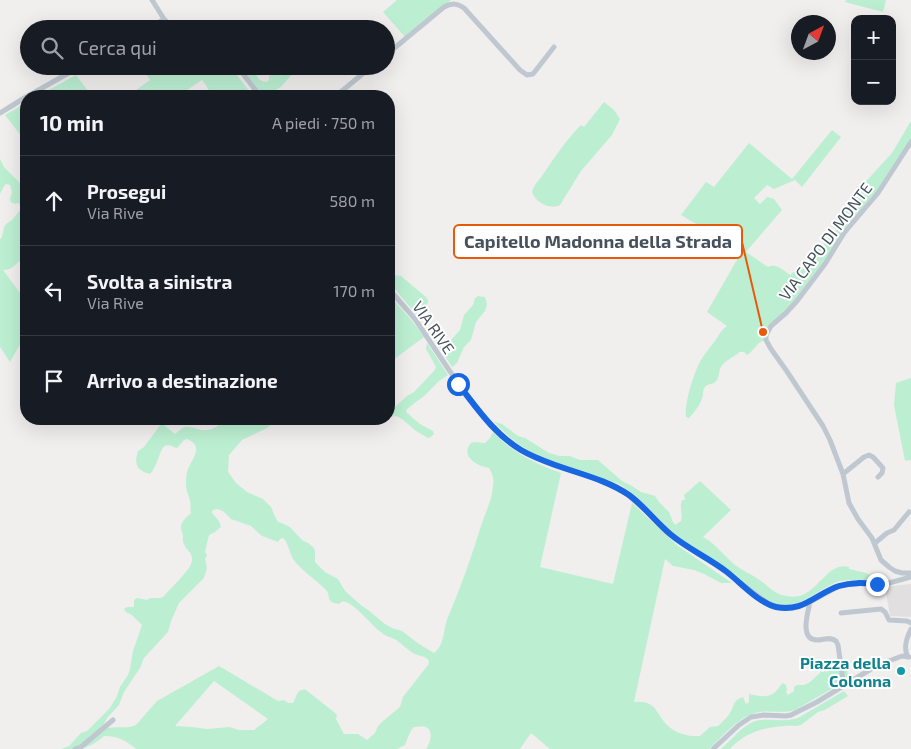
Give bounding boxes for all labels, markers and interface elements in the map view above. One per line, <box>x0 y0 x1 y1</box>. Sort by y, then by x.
north arrow <box>791 15 836 60</box>
map controls <box>851 15 896 105</box>
button: + <box>851 15 896 60</box>
search box <box>20 20 395 75</box>
icon: search <box>38 34 66 62</box>
text: Cerca qui <box>78 36 157 59</box>
button: − <box>851 60 896 105</box>
text: 10 min <box>40 110 104 135</box>
text: A piedi · 750 m <box>272 113 375 132</box>
street label: VIA CAPO DI MONTE <box>775 178 875 304</box>
text: Prosegui <box>87 180 166 203</box>
icon: ahead <box>40 187 68 215</box>
text: 580 m <box>329 191 375 210</box>
text: Via Rive <box>87 203 144 222</box>
callout: Capitello Madonna della Strada <box>454 225 742 258</box>
text: Capitello Madonna della Strada <box>464 230 732 252</box>
text: Svolta a sinistra <box>87 270 232 293</box>
icon: left <box>40 277 68 305</box>
text: 170 m <box>333 281 375 300</box>
text: Via Rive <box>87 293 144 312</box>
street label: VIA RIVE <box>409 297 459 357</box>
icon: arrive <box>40 367 68 395</box>
text: Arrivo a destinazione <box>87 369 278 392</box>
route start <box>447 373 470 396</box>
route end <box>866 573 889 596</box>
place label: Piazza della Colonna <box>800 653 891 690</box>
marker: Piazza della Colonna <box>895 665 907 677</box>

